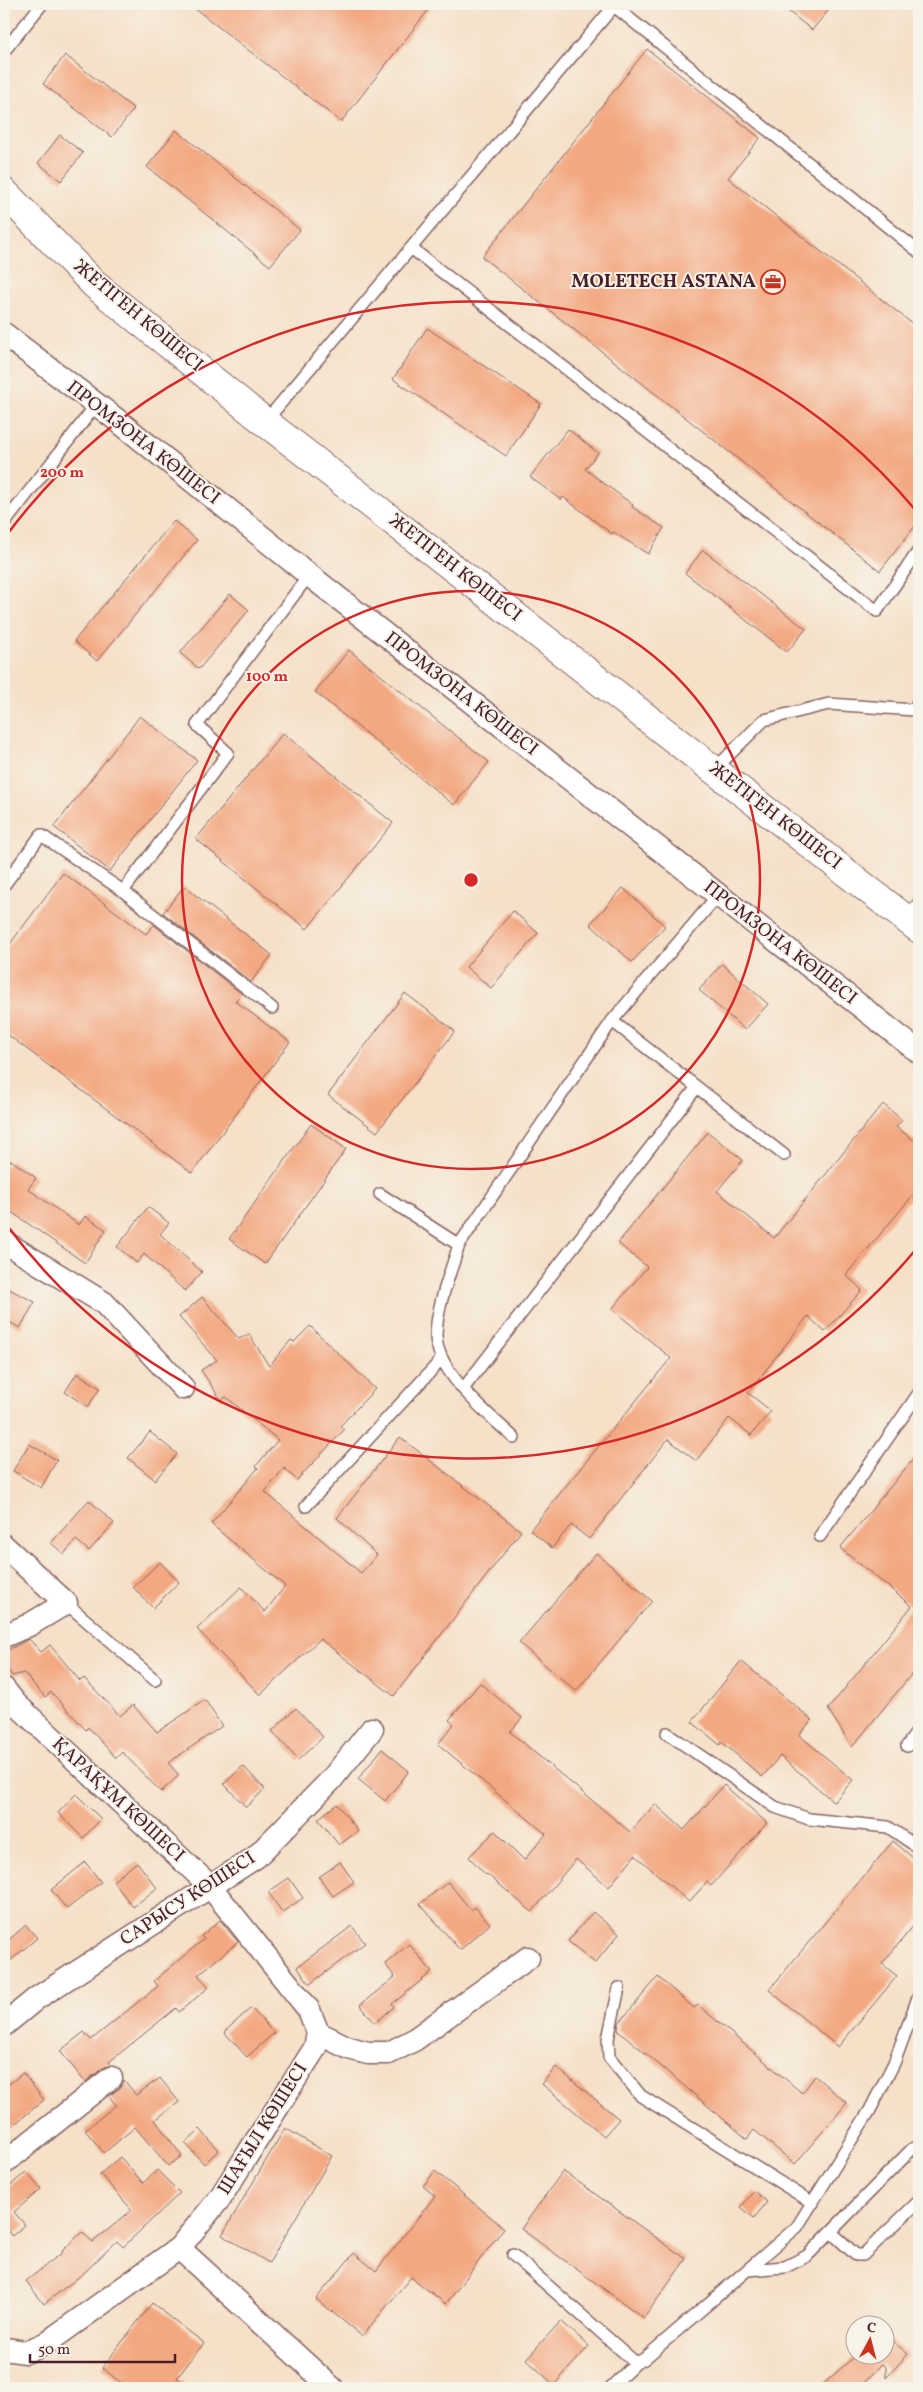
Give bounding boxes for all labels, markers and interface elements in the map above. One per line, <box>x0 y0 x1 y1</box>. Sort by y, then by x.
street label: ЖЕТІГЕН КӨШЕСІ <box>67 254 209 378</box>
place label: MOLETECH ASTANA <box>571 269 756 295</box>
office icon: MOLETECH ASTANA <box>760 269 786 295</box>
street label: ПРОМЗОНА КӨШЕСІ <box>61 375 225 511</box>
text: 200 m <box>40 463 84 484</box>
street label: ЖЕТІГЕН КӨШЕСІ <box>383 508 527 628</box>
street label: ПРОМЗОНА КӨШЕСІ <box>379 626 543 762</box>
text: 100 m <box>246 667 289 688</box>
street label: ЖЕТІГЕН КӨШЕСІ <box>703 756 847 876</box>
centre of rings <box>462 871 480 889</box>
street label: ПРОМЗОНА КӨШЕСІ <box>698 875 862 1011</box>
street label: ҚАРАҚҰМ КӨШЕСІ <box>46 1732 190 1868</box>
street label: САРЫСУ КӨШЕСІ <box>115 1845 261 1953</box>
street label: ШАҒЫЛ КӨШЕСІ <box>212 2058 314 2200</box>
north arrow <box>846 2314 896 2364</box>
text: С <box>866 2319 877 2339</box>
scale bar <box>30 2332 175 2364</box>
text: 50 m <box>38 2340 70 2361</box>

